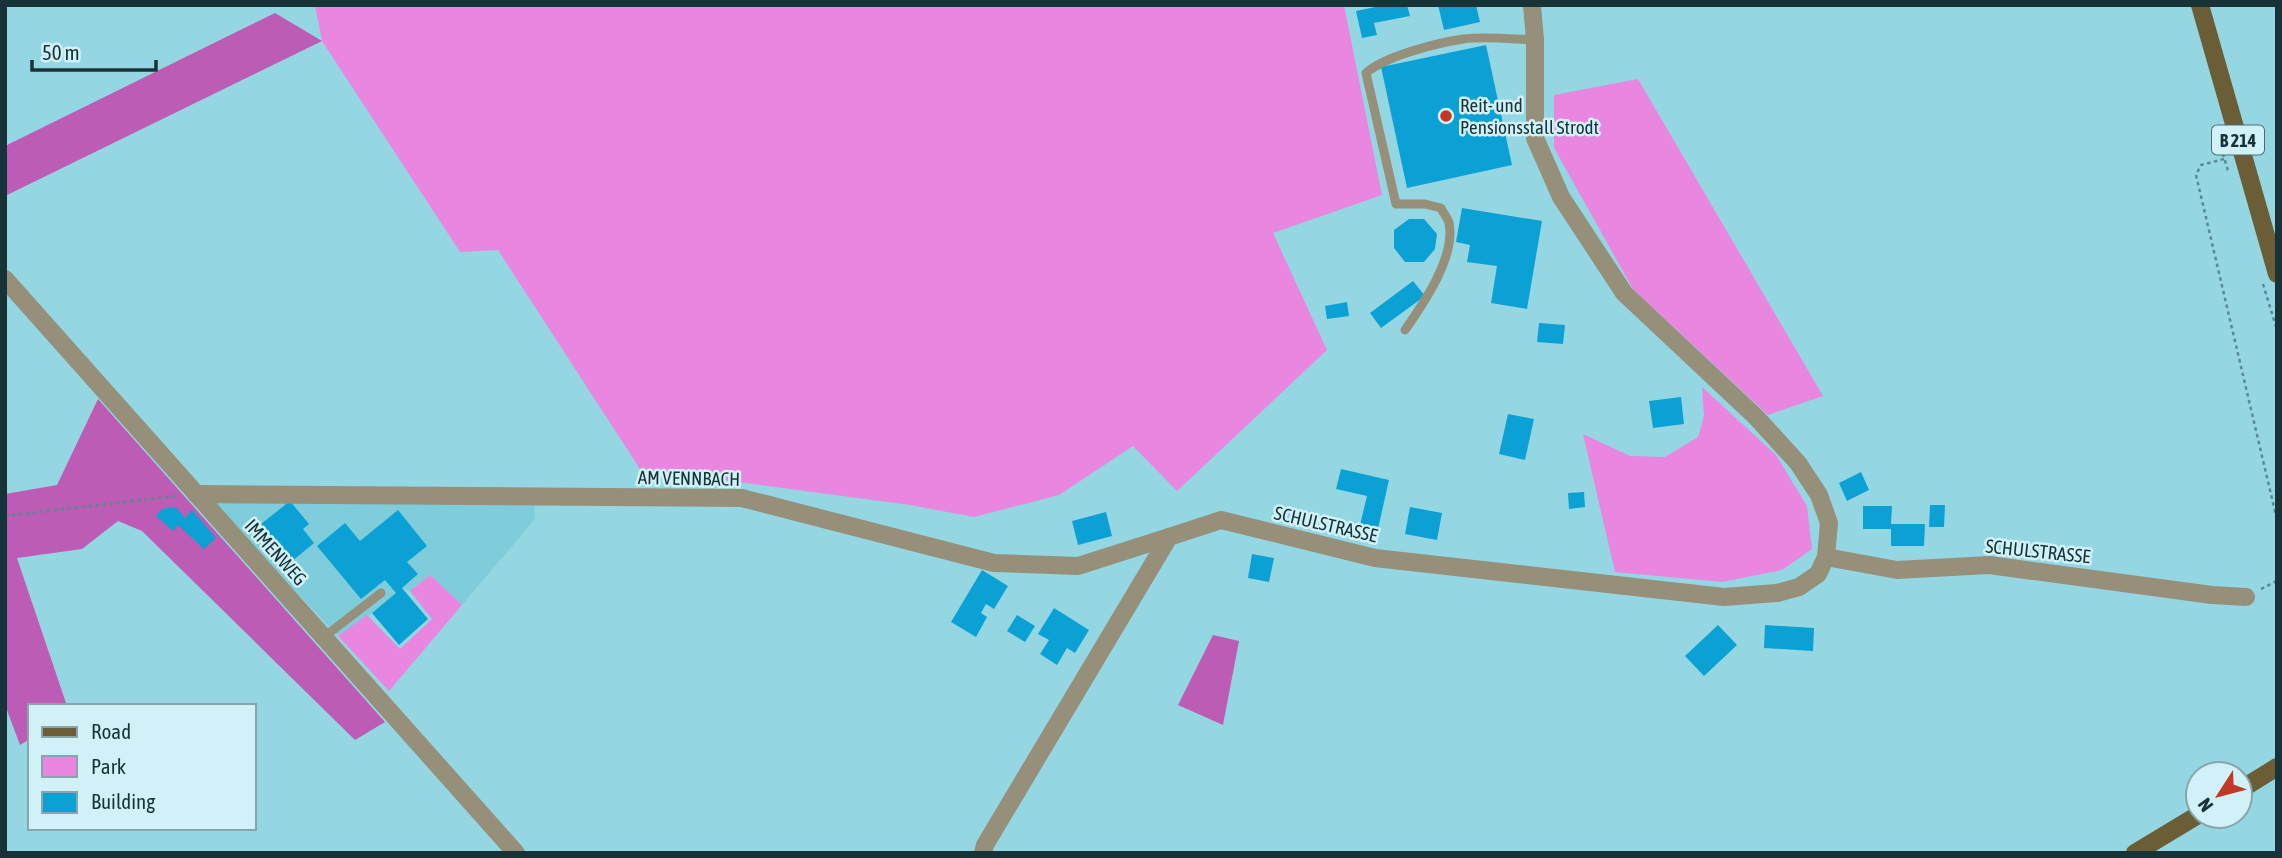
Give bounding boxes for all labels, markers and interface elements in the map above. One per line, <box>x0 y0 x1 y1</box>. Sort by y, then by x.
scale bar <box>32 28 156 72</box>
text: 50 m <box>42 40 80 64</box>
place label: Reit- und Pensionsstall Strodt <box>1460 94 1599 138</box>
marker: Reit- und Pensionsstall Strodt <box>1438 108 1454 124</box>
road number: B 214 <box>2212 125 2264 154</box>
street label: AM VENNBACH <box>638 466 740 490</box>
street label: SCHULSTRASSE <box>1272 501 1380 547</box>
street label: IMMENWEG <box>241 514 311 590</box>
street label: SCHULSTRASSE <box>1984 535 2092 567</box>
legend <box>28 704 256 830</box>
text: Road <box>91 719 131 743</box>
text: Park <box>91 754 126 778</box>
north arrow <box>2184 760 2254 830</box>
text: Building <box>91 789 155 813</box>
text: N <box>2193 794 2217 816</box>

